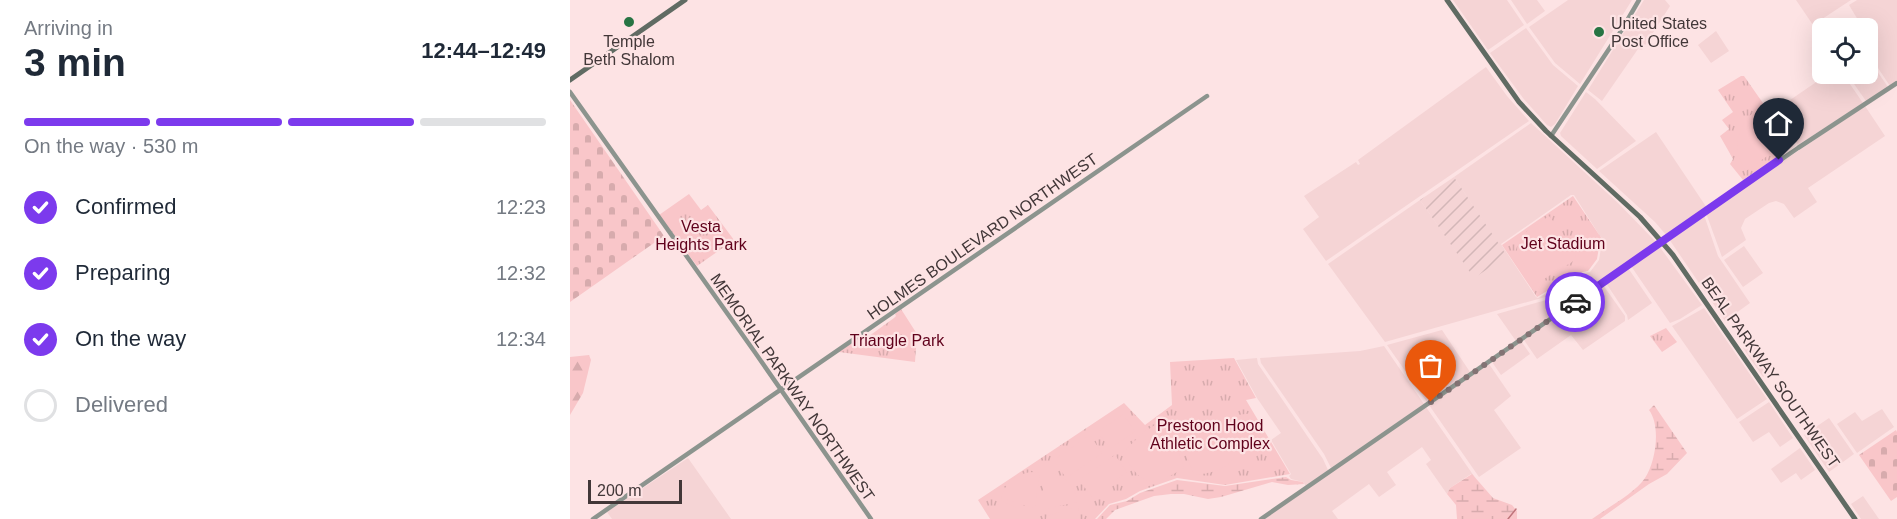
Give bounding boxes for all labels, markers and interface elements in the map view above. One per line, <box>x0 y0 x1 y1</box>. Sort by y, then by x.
marker: Temple Beth Shalom <box>622 15 636 29</box>
place label: United States Post Office <box>1611 15 1707 50</box>
text: Arriving in <box>24 17 113 39</box>
map controls <box>1812 18 1878 84</box>
button: locate <box>1812 18 1878 84</box>
marker: United States Post Office <box>1592 25 1606 39</box>
place label: Temple Beth Shalom <box>583 33 675 68</box>
text: 12:44–12:49 <box>421 38 546 63</box>
text: 3 min <box>24 41 126 84</box>
pin <box>1753 98 1804 160</box>
icon: home <box>1762 107 1795 140</box>
text: On the way · 530 m <box>24 135 199 157</box>
street label: HOLMES BOULEVARD NORTHWEST <box>864 150 1101 323</box>
icon: check <box>24 191 57 224</box>
text: Confirmed <box>75 194 176 219</box>
text: 12:23 <box>496 196 546 218</box>
park label: Vesta Heights Park <box>655 218 748 253</box>
park label: Jet Stadium <box>1521 235 1605 252</box>
icon: check <box>24 257 57 290</box>
text: Preparing <box>75 260 170 285</box>
text: 12:32 <box>496 262 546 284</box>
street label: MEMORIAL PARKWAY NORTHWEST <box>707 271 878 504</box>
courier <box>1545 272 1605 332</box>
street label: BEAL PARKWAY SOUTHWEST <box>1698 274 1843 471</box>
icon: car <box>1559 286 1592 319</box>
icon: check <box>24 323 57 356</box>
text: On the way <box>75 326 186 351</box>
text: 12:34 <box>496 328 546 350</box>
park label: Triangle Park <box>850 332 945 349</box>
pin <box>1405 340 1456 402</box>
icon: bag <box>1414 349 1447 382</box>
text: Delivered <box>75 392 168 417</box>
park label: Prestoon Hood Athletic Complex <box>1150 417 1270 452</box>
scale bar <box>588 477 682 504</box>
text: 200 m <box>597 482 641 499</box>

